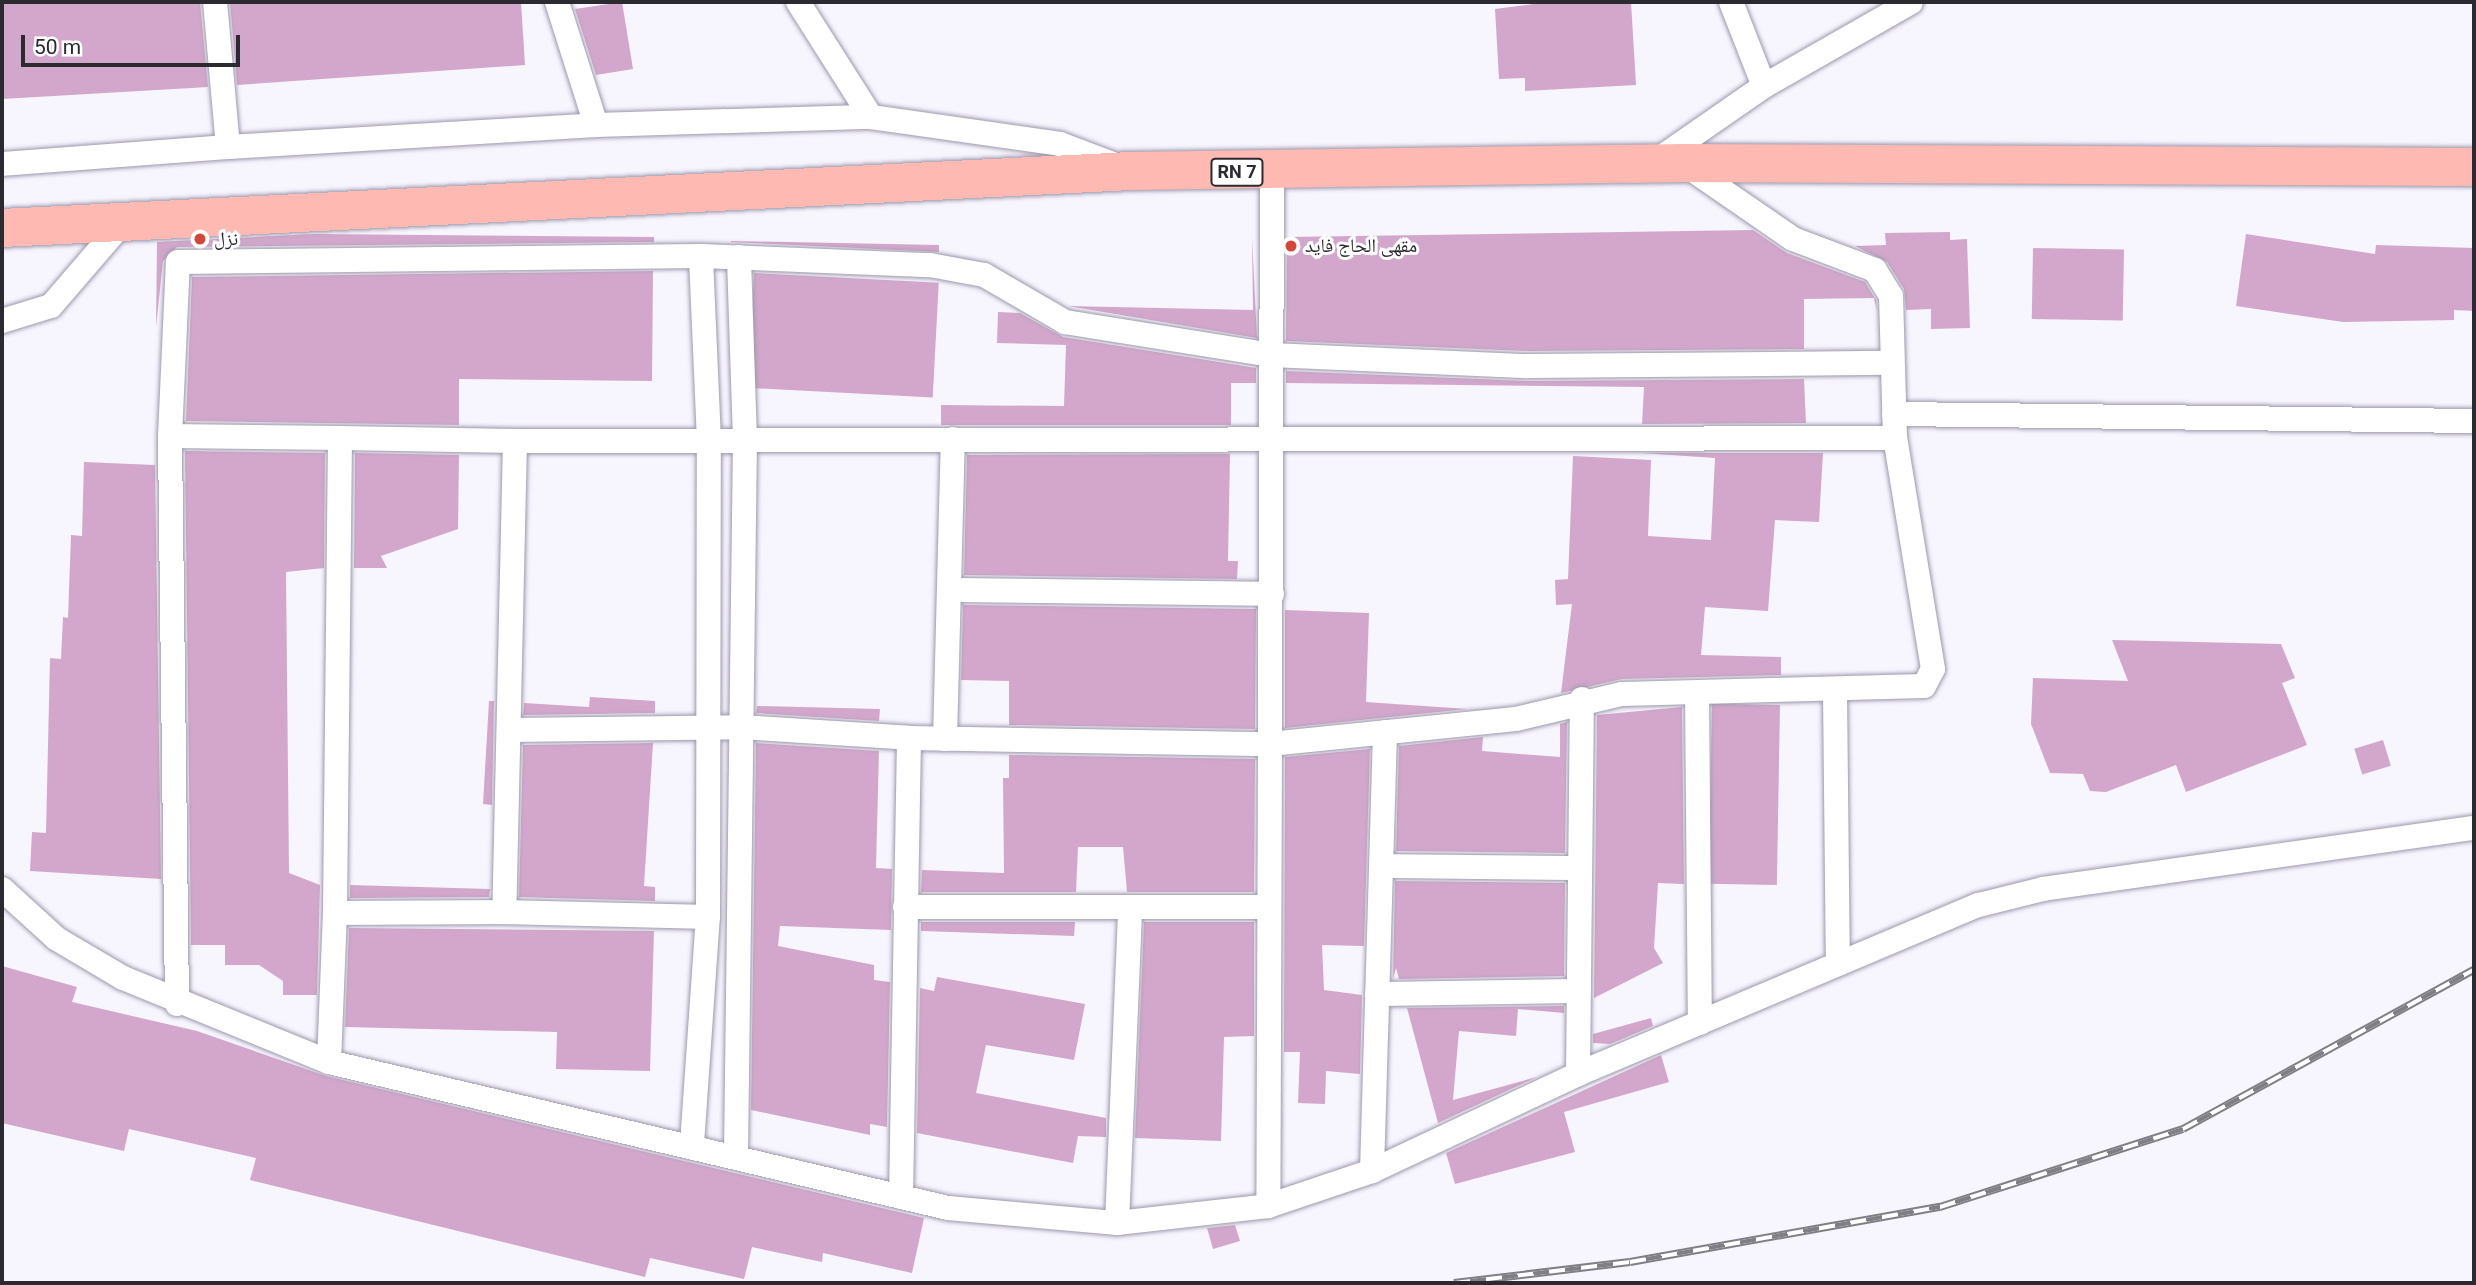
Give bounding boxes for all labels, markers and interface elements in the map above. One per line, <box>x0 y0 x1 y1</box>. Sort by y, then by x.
scale bar <box>24 21 243 65</box>
text: 50 m <box>34 35 81 59</box>
road number: RN 7 <box>1209 158 1265 187</box>
place label: نزل <box>214 228 238 250</box>
marker: نزل <box>192 231 208 247</box>
place label: مقهى الحاج فايد <box>1305 235 1417 257</box>
marker: مقهى الحاج فايد <box>1283 238 1299 254</box>

